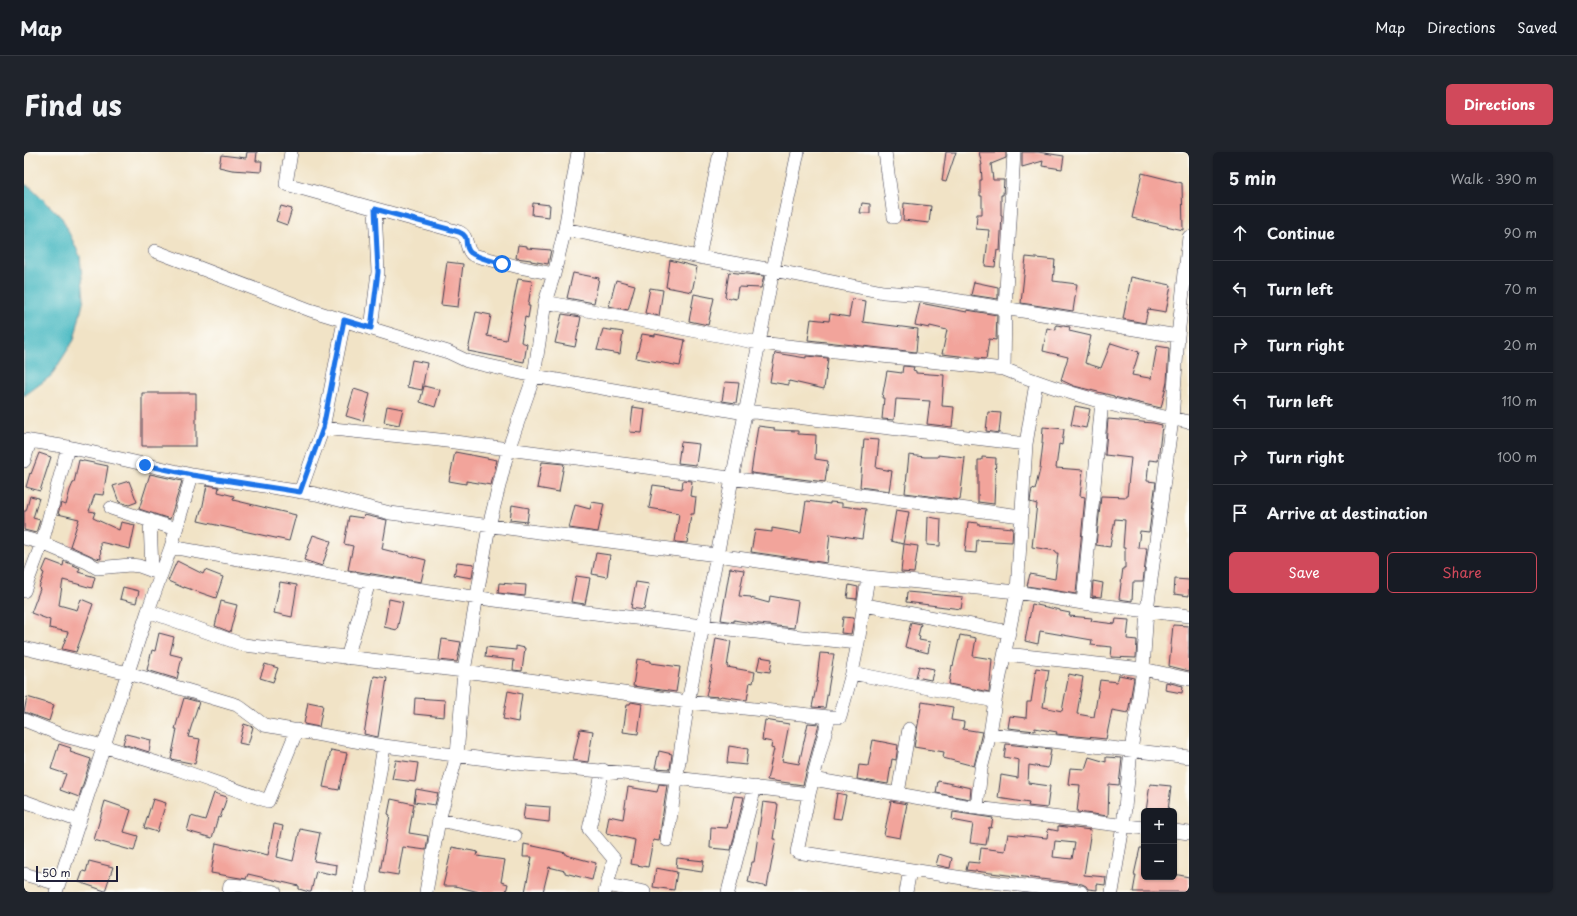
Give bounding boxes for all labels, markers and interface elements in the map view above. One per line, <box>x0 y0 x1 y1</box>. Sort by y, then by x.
text: Map <box>20 14 62 42</box>
text: Map <box>1375 17 1405 38</box>
text: Directions <box>1427 17 1495 38</box>
text: Saved <box>1517 17 1557 38</box>
text: Find us <box>24 83 122 126</box>
button: Directions <box>1446 84 1553 125</box>
text: 5 min <box>1229 165 1276 191</box>
text: Walk · 390 m <box>1451 169 1537 188</box>
text: Continue <box>1267 221 1335 244</box>
icon: ahead <box>1229 222 1251 244</box>
text: 90 m <box>1504 223 1537 242</box>
route start <box>493 255 511 273</box>
text: Turn left <box>1267 277 1333 300</box>
icon: left <box>1229 278 1251 300</box>
text: 70 m <box>1504 279 1537 298</box>
text: Turn right <box>1267 333 1344 356</box>
icon: right <box>1229 334 1251 356</box>
text: 20 m <box>1503 335 1537 354</box>
text: Turn left <box>1267 389 1333 412</box>
icon: left <box>1229 390 1251 412</box>
text: 110 m <box>1502 391 1537 410</box>
text: Turn right <box>1267 445 1344 468</box>
icon: right <box>1229 446 1251 468</box>
text: 100 m <box>1497 447 1537 466</box>
route end <box>136 456 154 474</box>
text: Arrive at destination <box>1267 501 1428 524</box>
icon: arrive <box>1229 502 1251 524</box>
button: Save <box>1229 552 1379 593</box>
button: Share <box>1387 552 1537 593</box>
map controls <box>1141 808 1177 880</box>
button: + <box>1141 808 1177 844</box>
button: − <box>1141 844 1177 880</box>
scale bar <box>36 864 118 883</box>
text: 50 m <box>42 864 71 881</box>

